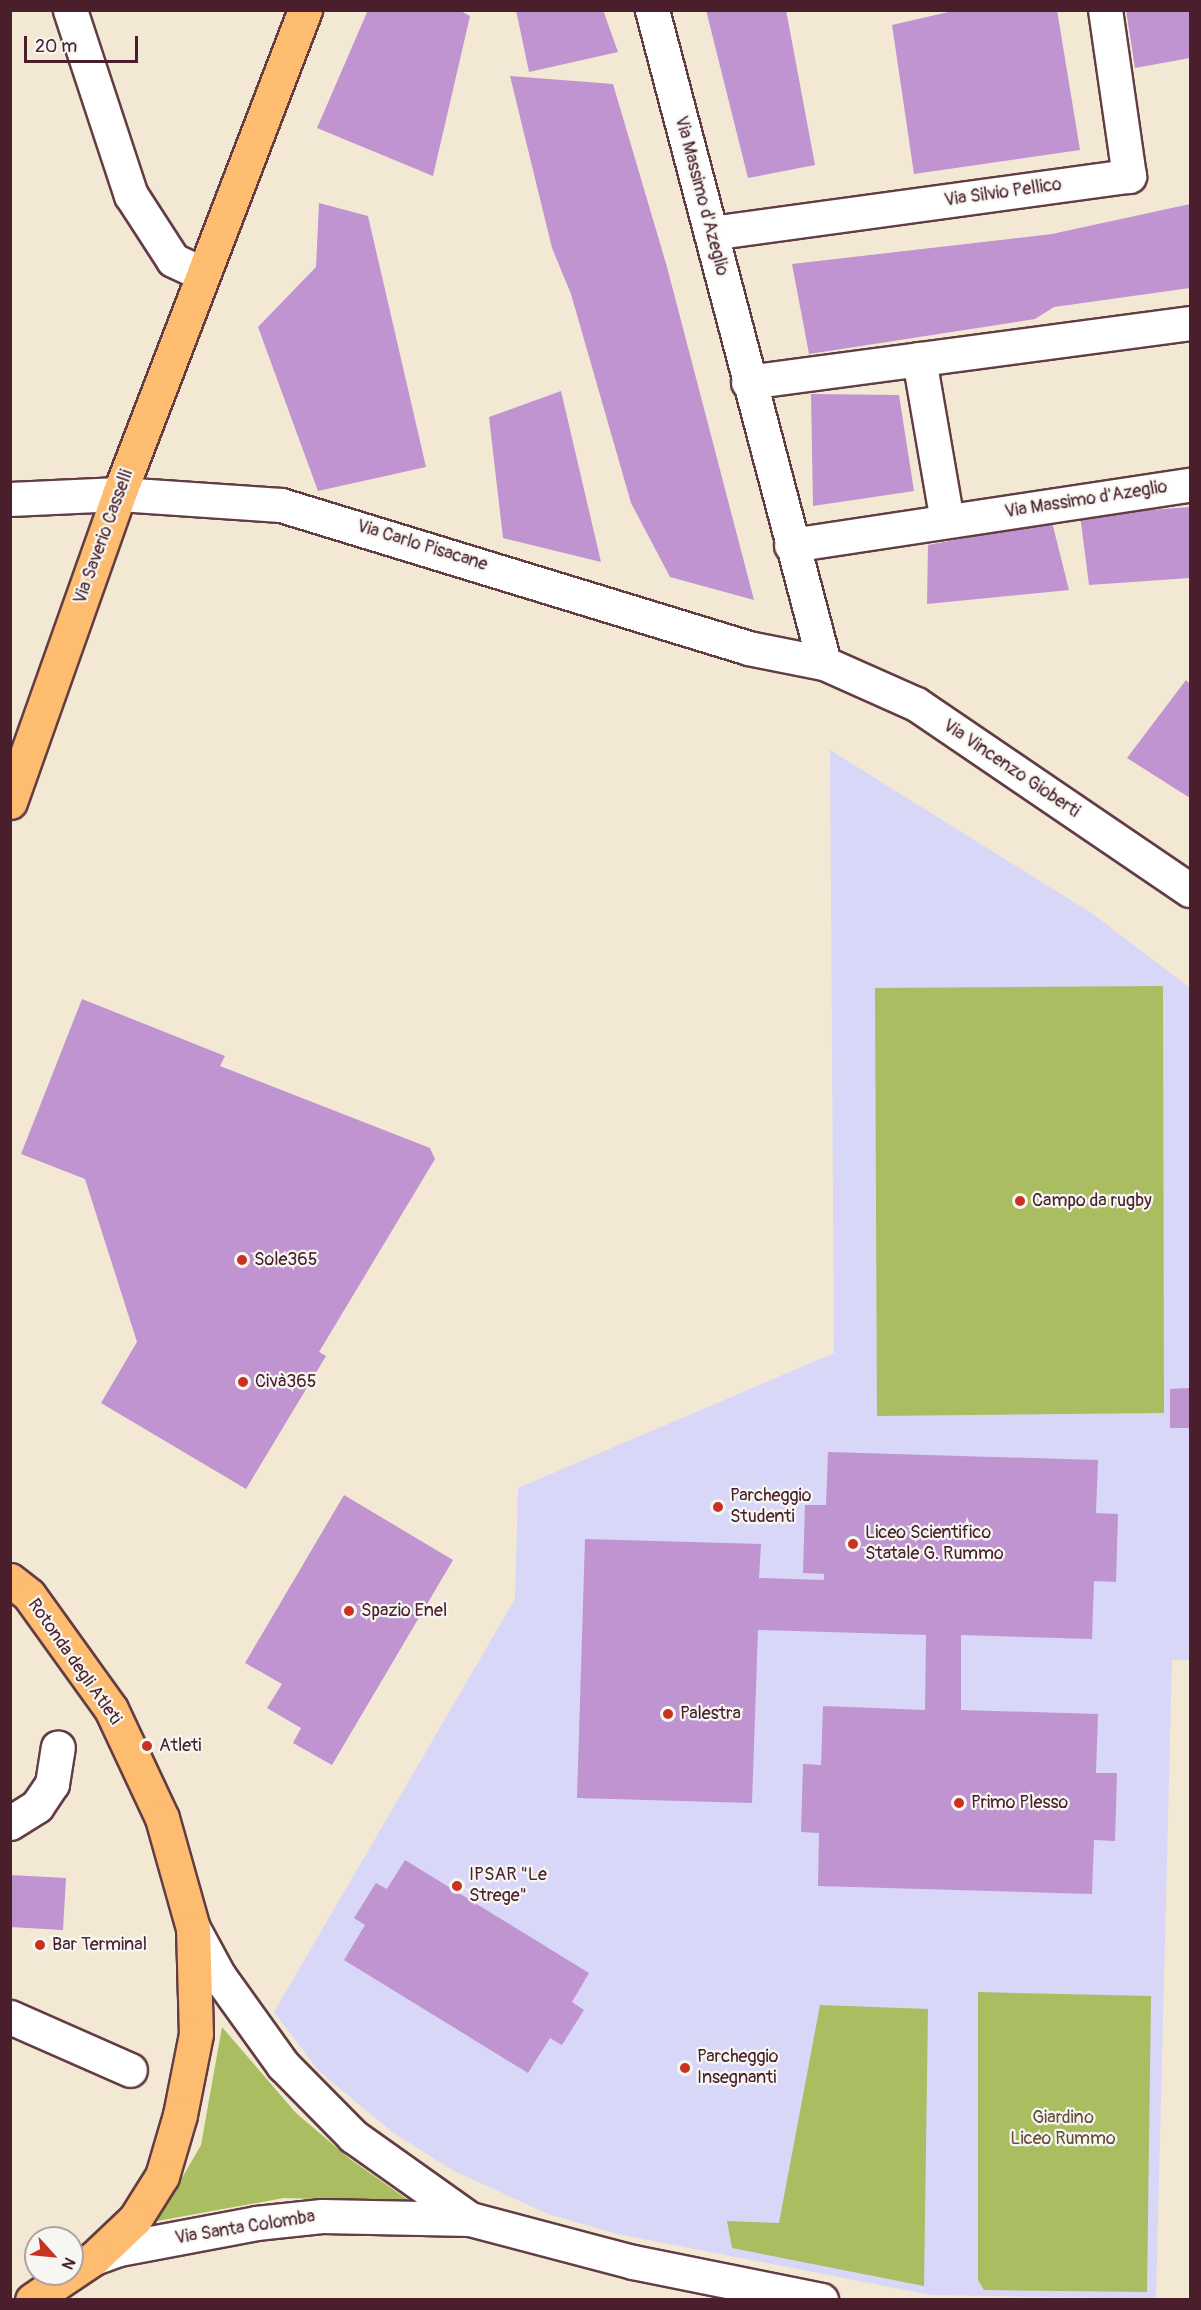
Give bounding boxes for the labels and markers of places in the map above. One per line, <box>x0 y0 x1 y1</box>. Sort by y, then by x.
place label: Campo da rugby <box>1032 1190 1152 1212</box>
marker: Campo da rugby <box>1013 1194 1027 1208</box>
place label: Sole365 <box>254 1249 318 1271</box>
marker: Sole365 <box>235 1253 249 1267</box>
place label: Civà365 <box>255 1371 316 1393</box>
marker: Civà365 <box>236 1375 250 1389</box>
place label: Parcheggio Studenti <box>730 1486 811 1528</box>
marker: Parcheggio Studenti <box>711 1500 725 1514</box>
place label: Liceo Scientifico Statale G. Rummo <box>865 1523 1004 1565</box>
marker: Liceo Scientifico Statale G. Rummo <box>846 1537 860 1551</box>
place label: Spazio Enel <box>361 1600 447 1622</box>
marker: Spazio Enel <box>342 1604 356 1618</box>
place label: Palestra <box>680 1703 741 1725</box>
marker: Palestra <box>661 1707 675 1721</box>
place label: Atleti <box>159 1735 202 1757</box>
marker: Atleti <box>140 1739 154 1753</box>
place label: Primo Plesso <box>971 1792 1068 1814</box>
marker: Primo Plesso <box>952 1796 966 1810</box>
place label: IPSAR "Le Strege" <box>469 1865 547 1908</box>
marker: IPSAR "Le Strege" <box>450 1879 464 1893</box>
place label: Bar Terminal <box>52 1934 147 1956</box>
marker: Bar Terminal <box>33 1938 47 1952</box>
place label: Parcheggio Insegnanti <box>697 2047 778 2090</box>
marker: Parcheggio Insegnanti <box>678 2061 692 2075</box>

